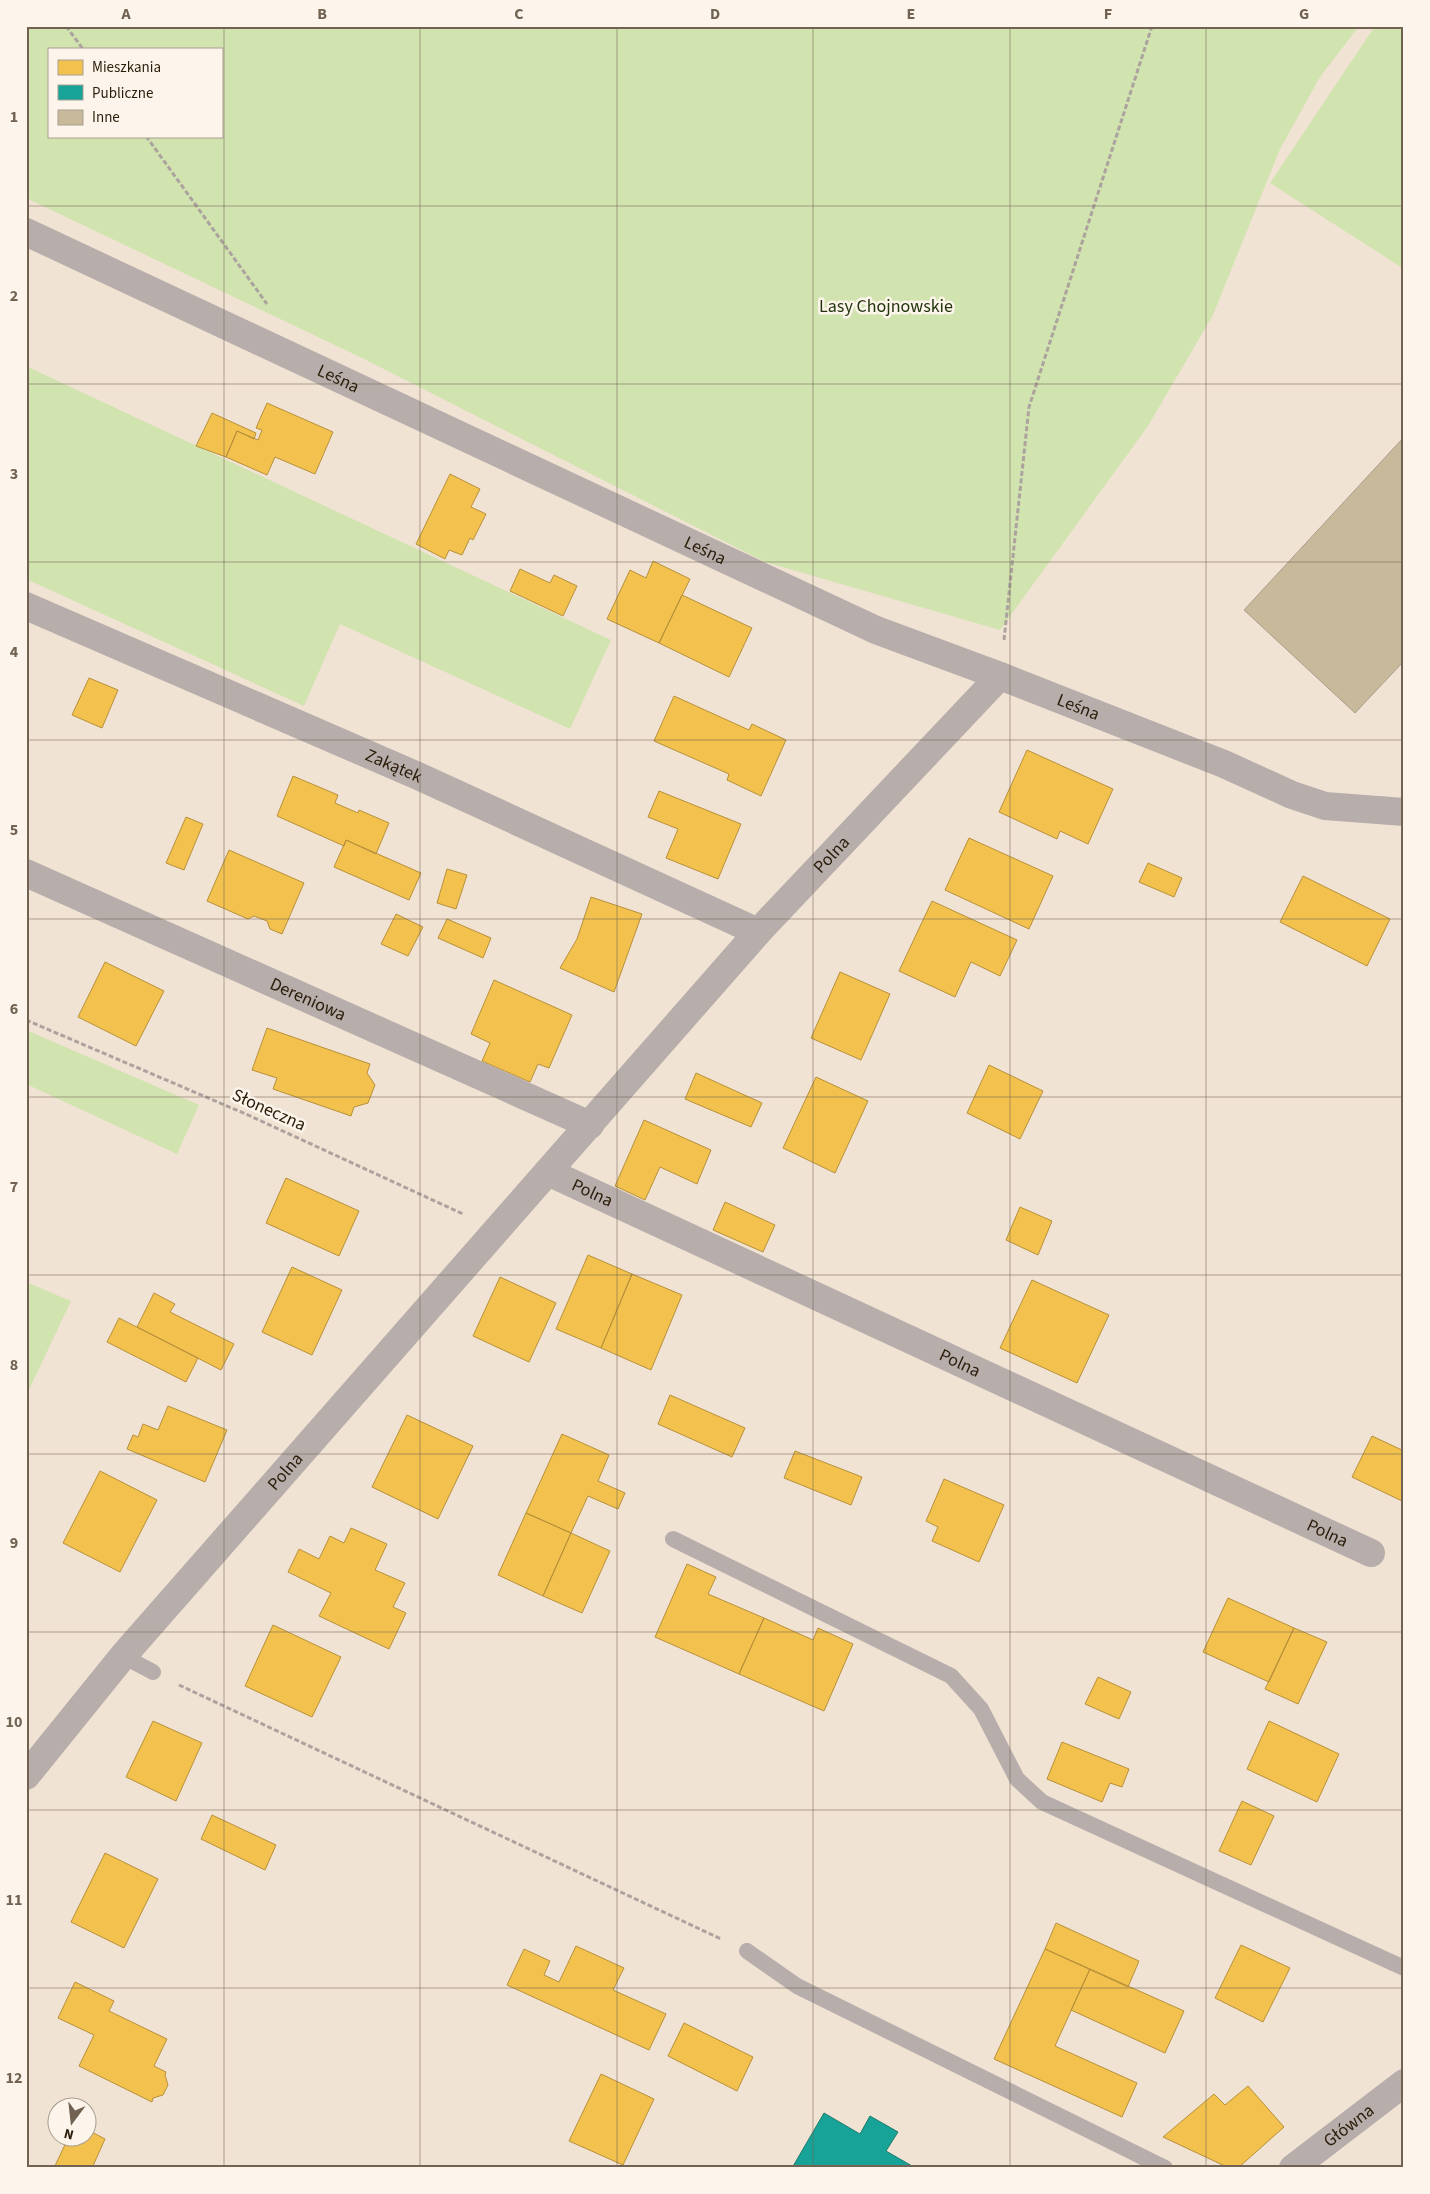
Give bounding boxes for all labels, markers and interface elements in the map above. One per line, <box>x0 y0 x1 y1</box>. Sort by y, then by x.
text: A <box>120 3 131 25</box>
text: B <box>317 3 327 25</box>
text: C <box>514 3 524 25</box>
text: D <box>710 3 720 25</box>
text: E <box>907 3 915 25</box>
text: F <box>1104 3 1112 25</box>
text: G <box>1299 3 1309 25</box>
legend <box>48 48 222 138</box>
text: Mieszkania <box>92 57 161 78</box>
text: Publiczne <box>92 83 153 104</box>
text: 1 <box>10 106 18 128</box>
text: Inne <box>92 107 120 128</box>
text: 2 <box>10 285 18 307</box>
park label: Lasy Chojnowskie <box>819 294 953 319</box>
street label: Leśna <box>313 358 364 399</box>
text: 3 <box>10 463 18 485</box>
street label: Leśna <box>680 529 730 571</box>
text: 4 <box>10 641 19 663</box>
street label: Leśna <box>1053 687 1103 726</box>
street label: Zakątek <box>362 742 426 789</box>
text: 5 <box>10 819 18 841</box>
street label: Polna <box>807 830 855 879</box>
street label: Dereniowa <box>266 971 350 1027</box>
text: 6 <box>10 998 18 1020</box>
street label: Słoneczna <box>228 1083 310 1137</box>
street label: Polna <box>568 1172 617 1213</box>
text: 7 <box>10 1176 18 1198</box>
street label: Polna <box>935 1342 985 1383</box>
text: 8 <box>10 1354 18 1376</box>
street label: Polna <box>261 1447 309 1496</box>
street label: Polna <box>1303 1512 1352 1553</box>
text: 9 <box>10 1532 18 1554</box>
text: 10 <box>6 1711 22 1733</box>
text: 11 <box>6 1889 22 1911</box>
text: 12 <box>6 2067 22 2089</box>
north arrow <box>48 2096 98 2146</box>
street label: Główna <box>1318 2098 1379 2153</box>
text: N <box>62 2123 76 2144</box>

